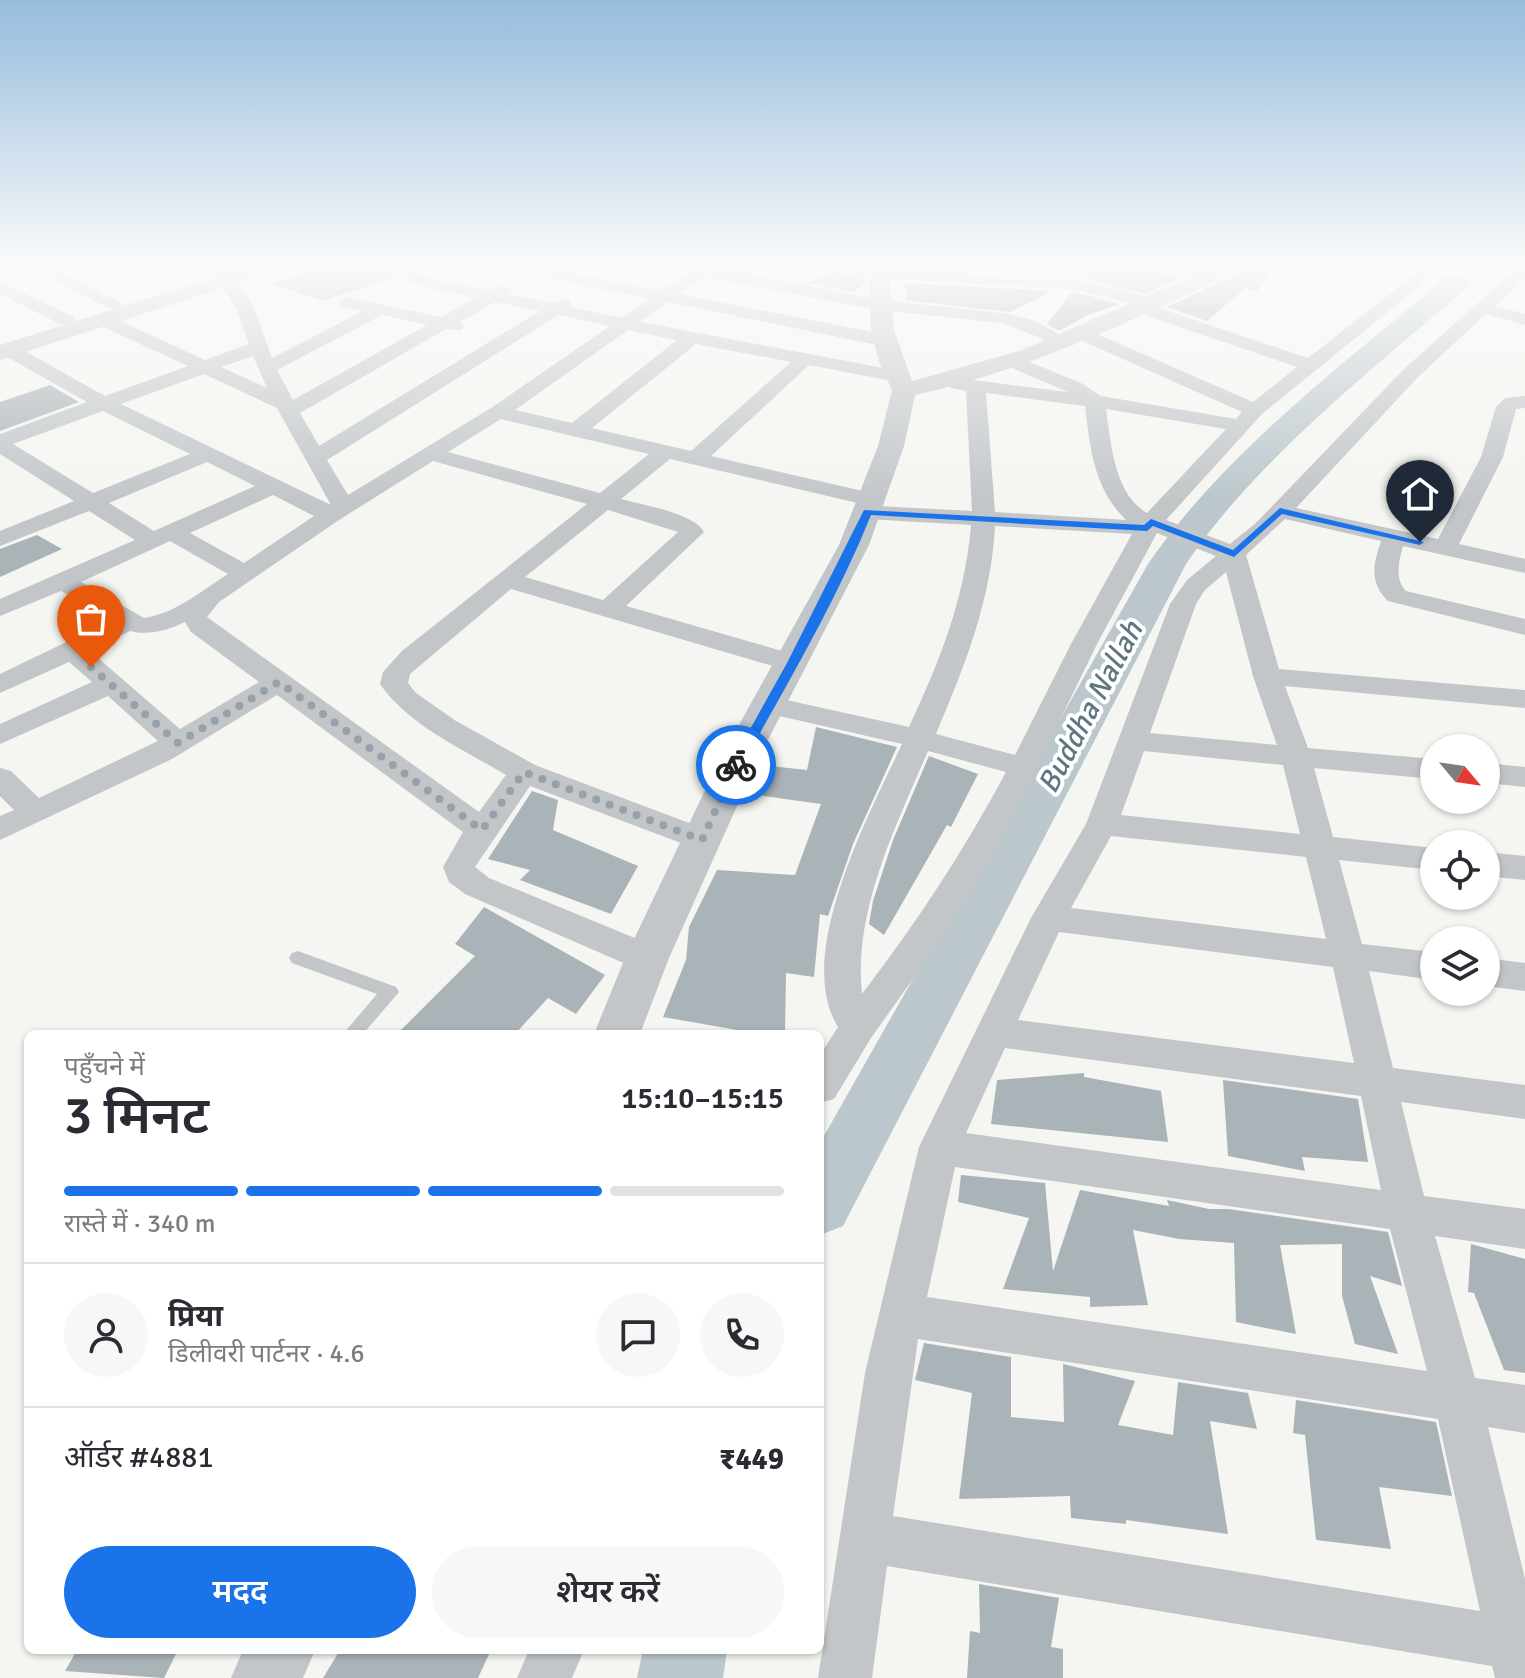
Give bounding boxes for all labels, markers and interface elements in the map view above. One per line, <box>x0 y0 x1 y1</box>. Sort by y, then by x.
pin <box>1386 460 1454 542</box>
icon: home <box>1398 472 1442 516</box>
pin <box>57 585 125 667</box>
icon: bag <box>69 597 113 641</box>
water label: Buddha Nallah <box>1030 615 1151 799</box>
courier <box>696 725 776 805</box>
north arrow <box>1420 734 1500 814</box>
map controls <box>1420 734 1500 1006</box>
icon: bike <box>714 743 758 787</box>
button: locate <box>1420 830 1500 910</box>
button: layers <box>1420 926 1500 1006</box>
text: पहुँचने में <box>64 1051 145 1083</box>
text: 15:10–15:15 <box>621 1080 784 1117</box>
text: 3 मिनट <box>64 1084 209 1148</box>
text: रास्ते में · 340 m <box>64 1208 216 1240</box>
button: person <box>64 1293 148 1377</box>
button: chat <box>596 1293 680 1377</box>
button: phone <box>700 1293 784 1377</box>
text: प्रिया <box>168 1298 223 1335</box>
text: डिलीवरी पार्टनर · 4.6 <box>168 1338 365 1370</box>
text: ऑर्डर #4881 <box>64 1439 214 1476</box>
text: ₹449 <box>719 1441 784 1478</box>
button: मदद <box>64 1546 416 1638</box>
button: शेयर करें <box>432 1546 784 1638</box>

